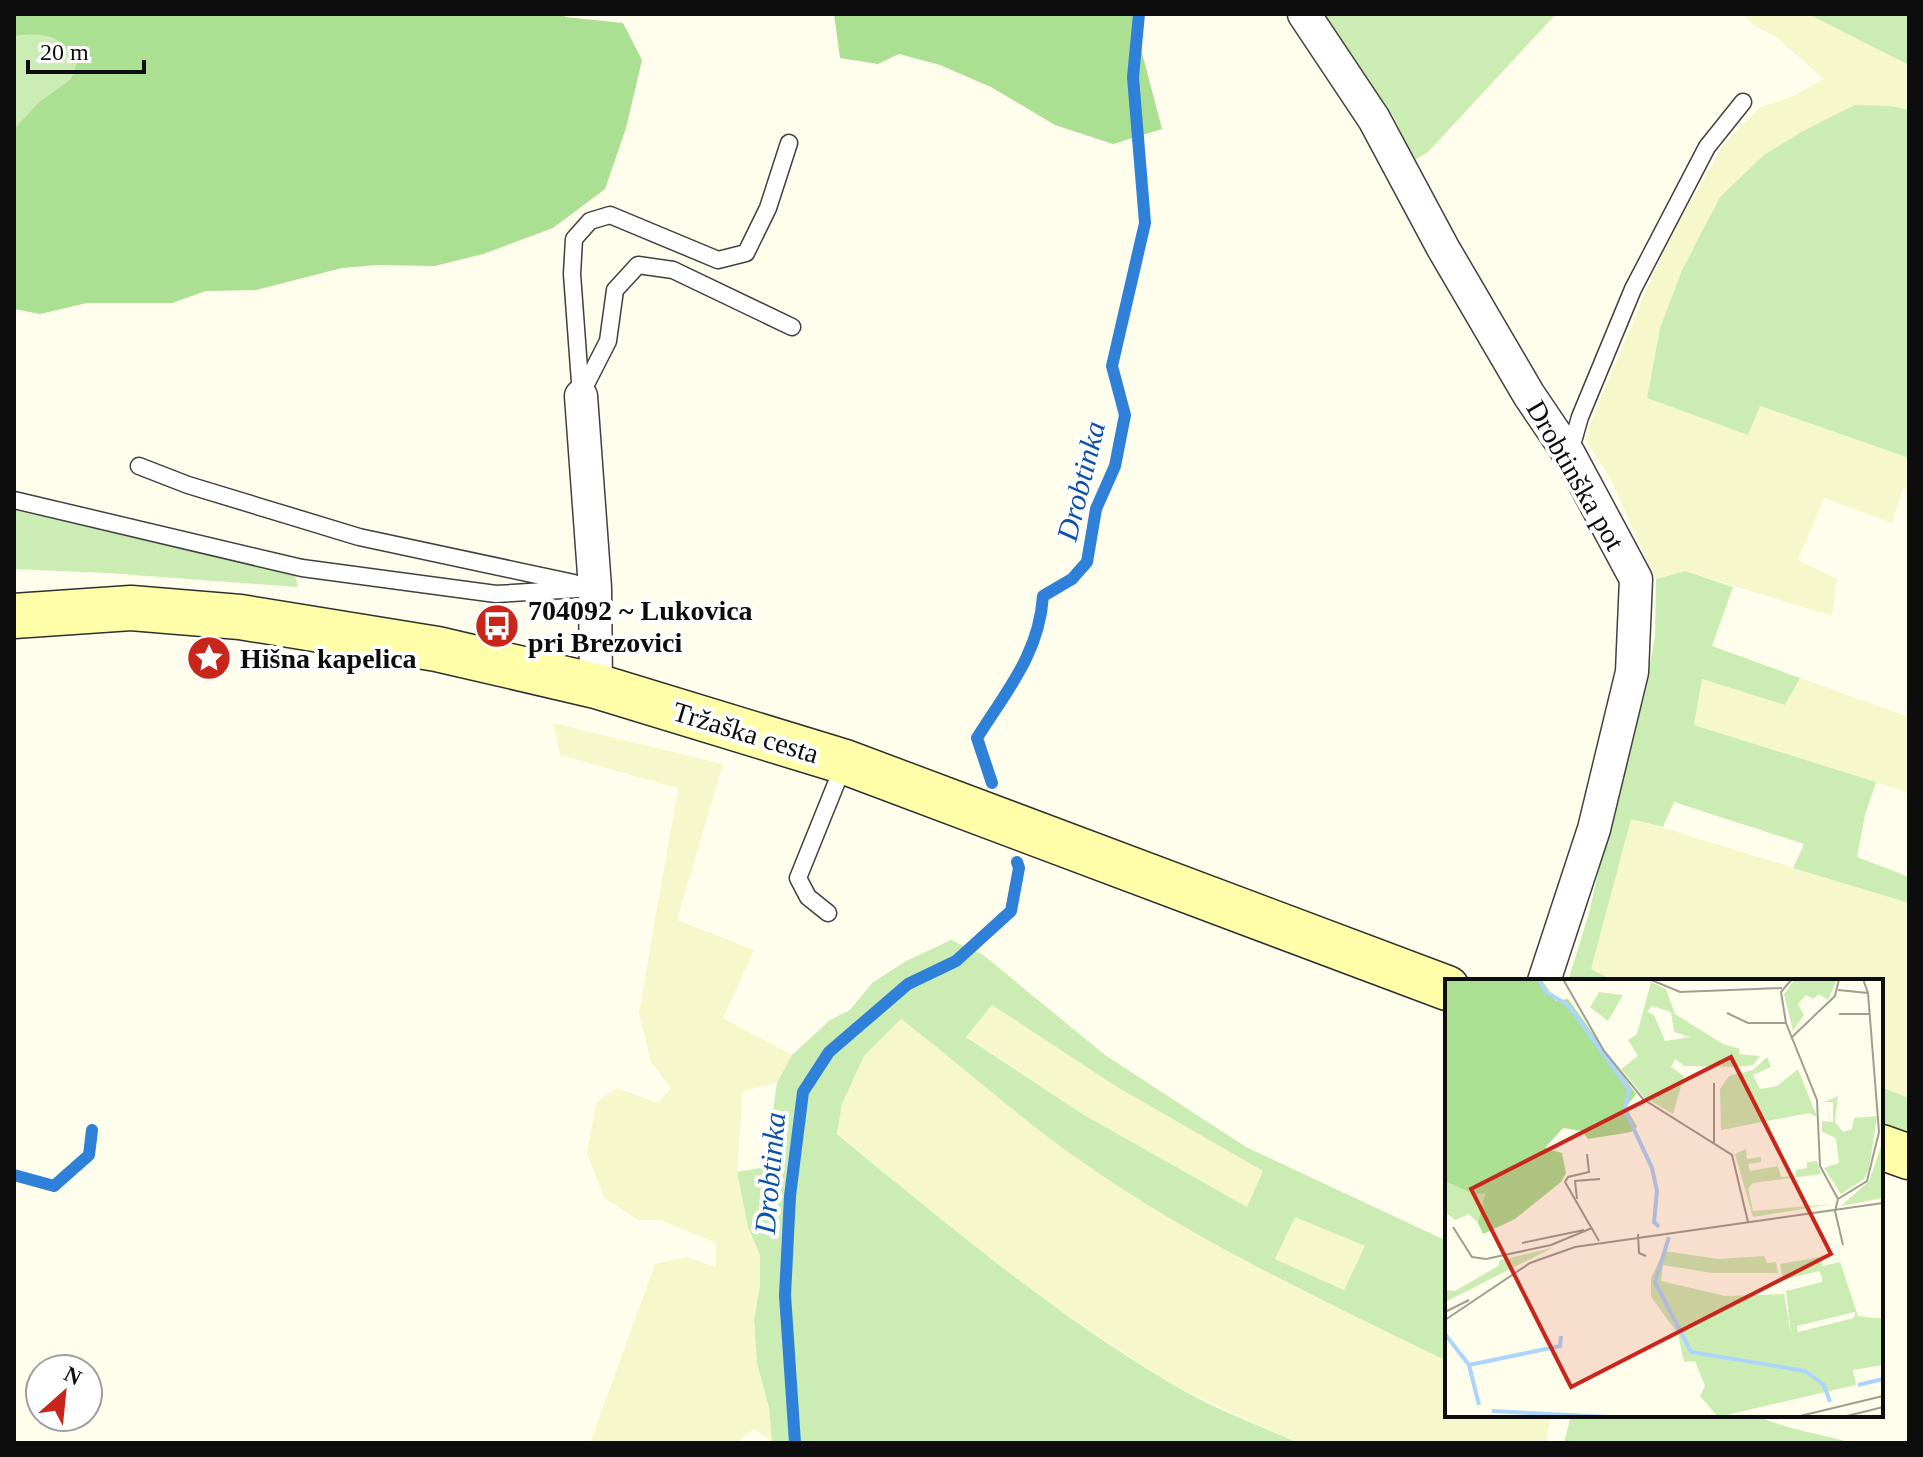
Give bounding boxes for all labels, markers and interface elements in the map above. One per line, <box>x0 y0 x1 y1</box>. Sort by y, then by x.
scale bar <box>28 24 144 74</box>
text: 20 m <box>40 39 89 65</box>
street label: Drobtinška pot <box>1520 395 1631 556</box>
water label: Drobtinka <box>1049 418 1111 545</box>
place label: 704092 ~ Lukovica pri Brezovici <box>528 595 753 658</box>
bus stop icon: 704092 ~ Lukovica pri Brezovici <box>473 602 521 650</box>
place icon: Hišna kapelica <box>185 634 233 682</box>
place label: Hišna kapelica <box>240 643 417 674</box>
street label: Tržaška cesta <box>669 696 823 769</box>
inset map <box>1445 979 1883 1417</box>
water label: Drobtinka <box>748 1111 791 1236</box>
north arrow <box>24 1353 104 1433</box>
text: N <box>60 1361 86 1390</box>

